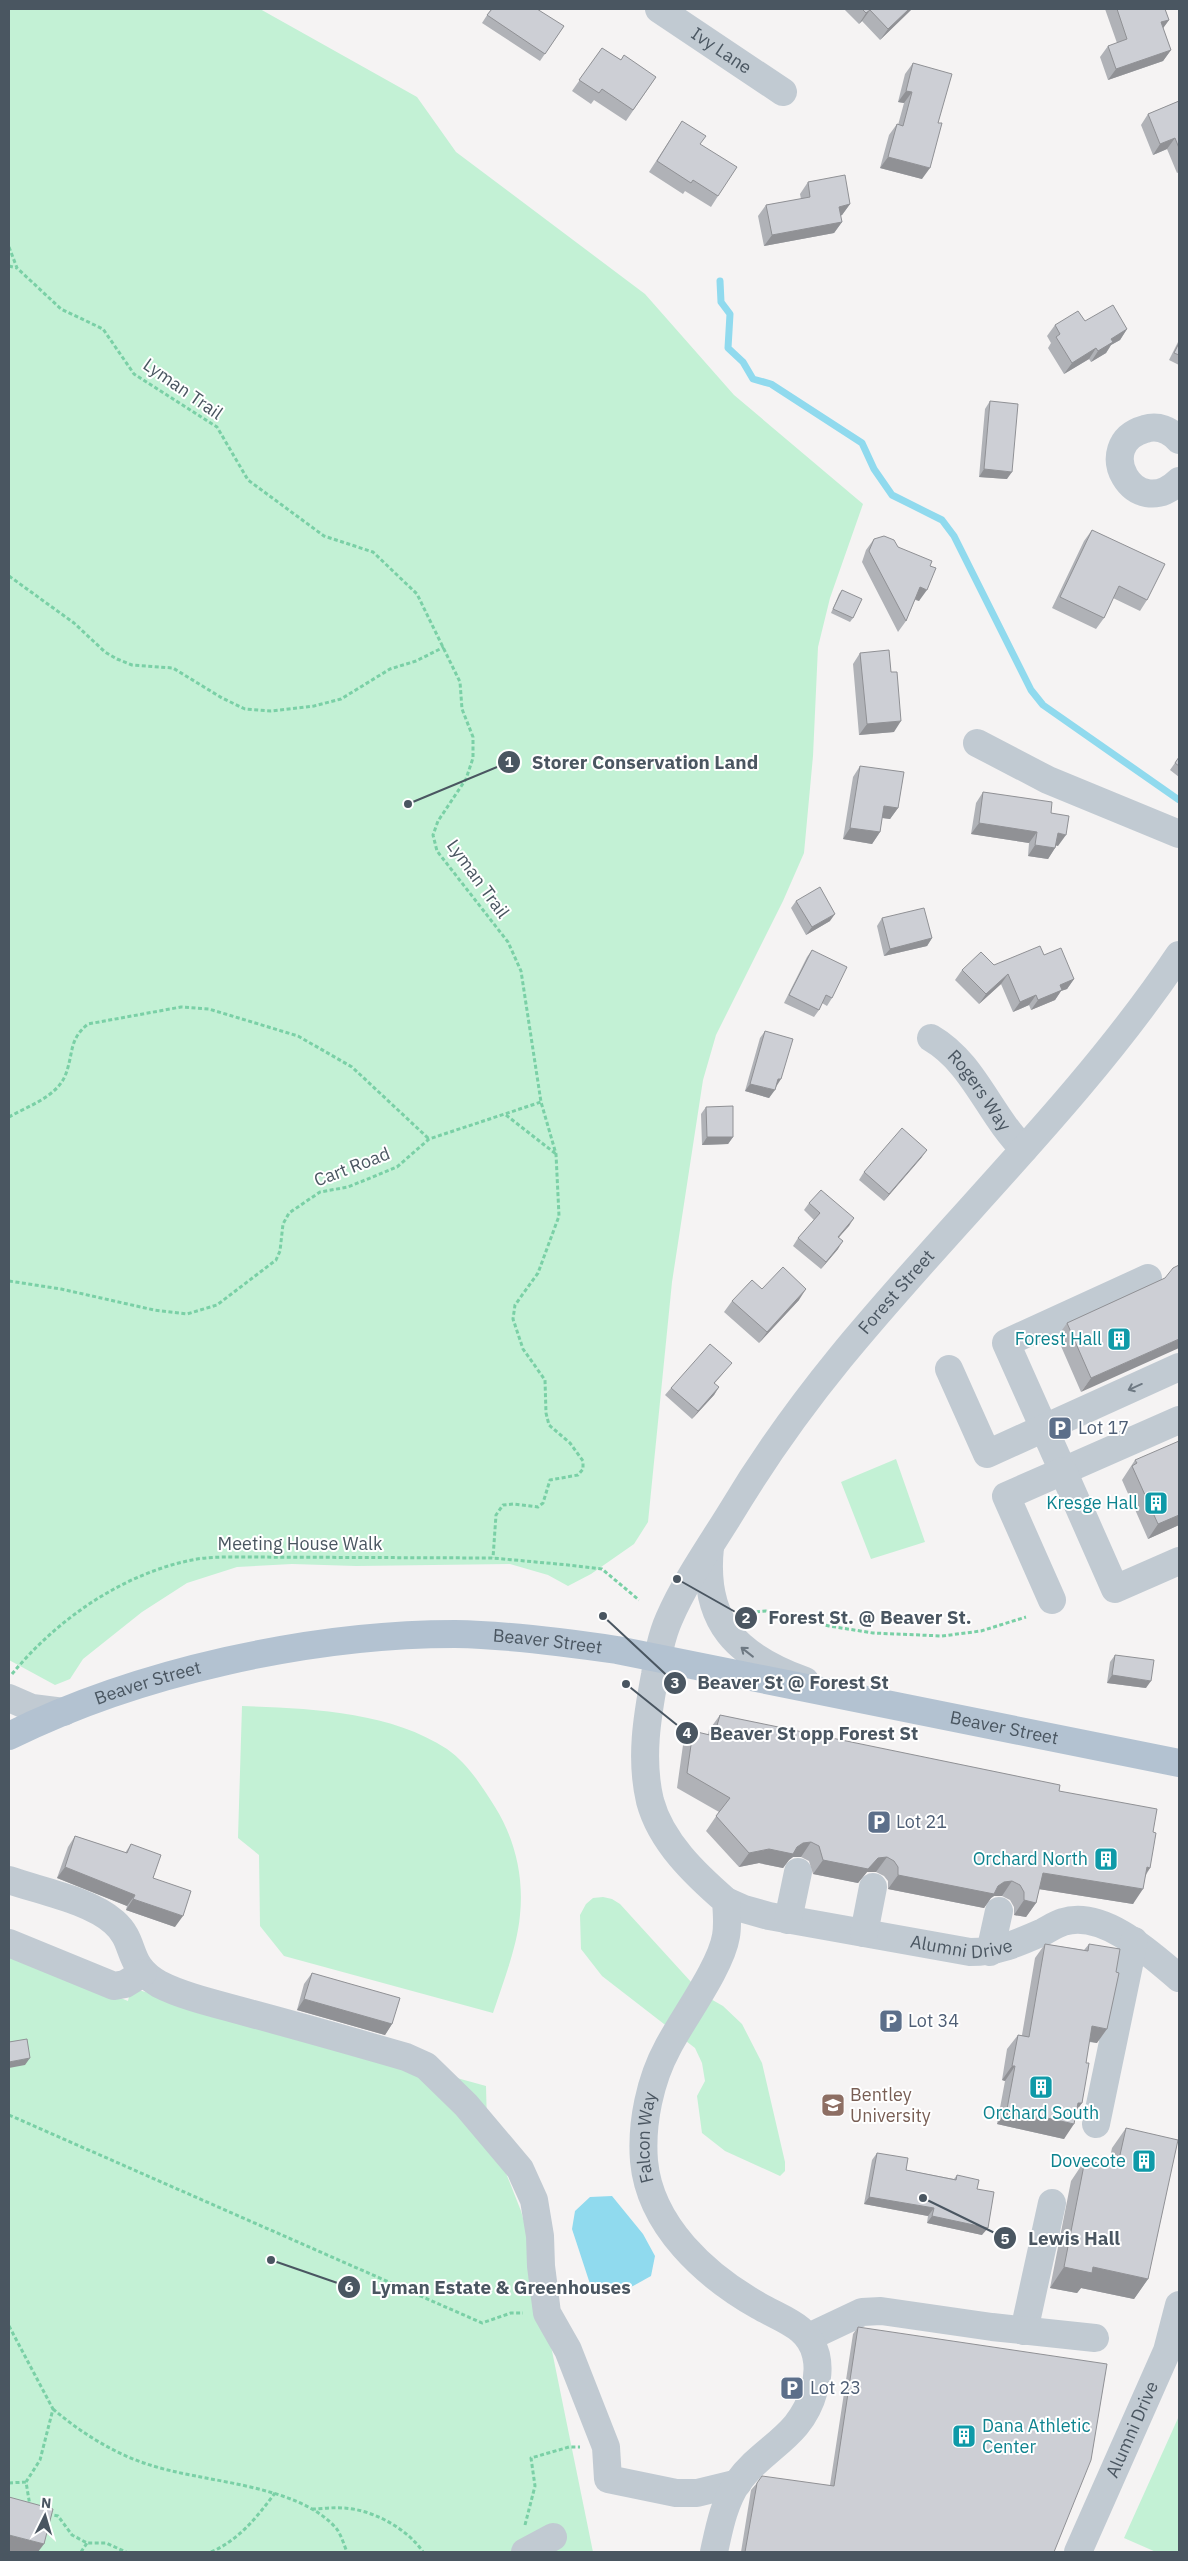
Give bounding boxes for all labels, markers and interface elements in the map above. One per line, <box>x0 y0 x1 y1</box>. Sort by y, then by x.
street label: Ivy Lane <box>687 22 756 79</box>
street label: Lyman Trail <box>139 353 228 424</box>
callout: Storer Conservation Land <box>497 745 768 779</box>
text: Storer Conservation Land <box>532 750 758 774</box>
text: 1 <box>504 752 514 771</box>
street label: Lyman Trail <box>442 835 515 923</box>
street label: Rogers Way <box>943 1044 1016 1135</box>
street label: Cart Road <box>311 1142 393 1192</box>
street label: Forest Street <box>853 1245 939 1339</box>
building icon: Forest Hall <box>1106 1326 1132 1352</box>
place label: Forest Hall <box>1015 1327 1102 1350</box>
one-way arrow <box>1128 1382 1143 1392</box>
parking icon: Lot 17 <box>1047 1415 1073 1441</box>
place label: Lot 17 <box>1078 1416 1129 1439</box>
building icon: Kresge Hall <box>1143 1490 1169 1516</box>
place label: Kresge Hall <box>1046 1491 1138 1514</box>
street label: Meeting House Walk <box>218 1532 383 1555</box>
callout: Forest St. @ Beaver St. <box>734 1601 982 1635</box>
text: Forest St. @ Beaver St. <box>768 1605 972 1629</box>
text: 2 <box>741 1608 751 1627</box>
street label: Beaver Street <box>492 1624 604 1659</box>
one-way arrow <box>741 1646 754 1657</box>
street label: Beaver Street <box>91 1656 203 1710</box>
callout: Beaver St @ Forest St <box>662 1666 899 1700</box>
text: Beaver St @ Forest St <box>697 1670 889 1694</box>
text: 3 <box>670 1673 680 1692</box>
street label: Beaver Street <box>948 1705 1061 1749</box>
callout: Beaver St opp Forest St <box>674 1716 928 1750</box>
text: Beaver St opp Forest St <box>710 1721 918 1745</box>
text: 4 <box>682 1723 692 1742</box>
parking icon: Lot 21 <box>866 1809 892 1835</box>
place label: Lot 21 <box>896 1810 947 1833</box>
building icon: Orchard North <box>1093 1846 1119 1872</box>
place label: Orchard North <box>973 1847 1088 1870</box>
street label: Alumni Drive <box>909 1930 1015 1963</box>
parking icon: Lot 34 <box>878 2008 904 2034</box>
place label: Lot 34 <box>908 2009 959 2032</box>
building icon: Orchard South <box>1028 2074 1054 2100</box>
place label: Bentley University <box>850 2083 931 2127</box>
street label: Falcon Way <box>631 2089 661 2186</box>
school or university icon: Bentley University <box>820 2092 846 2118</box>
place label: Orchard South <box>983 2101 1099 2124</box>
building icon: Dovecote <box>1131 2148 1157 2174</box>
place label: Dovecote <box>1050 2149 1126 2172</box>
callout: Lewis Hall <box>993 2221 1130 2255</box>
text: Lewis Hall <box>1028 2226 1120 2250</box>
text: 5 <box>1000 2229 1010 2248</box>
callout: Lyman Estate & Greenhouses <box>337 2270 641 2304</box>
text: Lyman Estate & Greenhouses <box>371 2275 631 2299</box>
text: 6 <box>344 2277 354 2296</box>
parking icon: Lot 23 <box>779 2375 805 2401</box>
place label: Lot 23 <box>810 2376 861 2399</box>
street label: Alumni Drive <box>1100 2377 1163 2481</box>
place label: Dana Athletic Center <box>982 2414 1090 2458</box>
building icon: Dana Athletic Center <box>951 2423 977 2449</box>
north arrow <box>20 2491 70 2541</box>
text: N <box>40 2494 52 2512</box>

